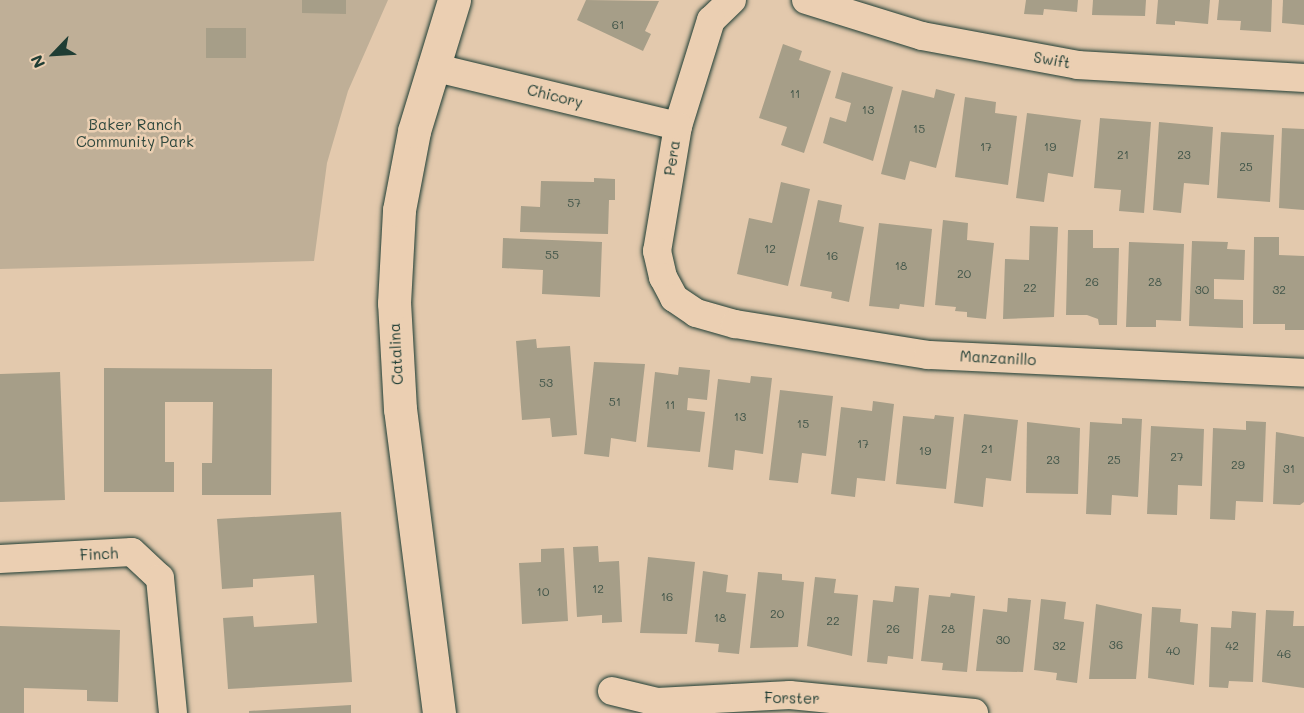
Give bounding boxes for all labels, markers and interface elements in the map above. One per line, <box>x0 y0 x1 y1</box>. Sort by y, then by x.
house number: 61 <box>612 18 624 32</box>
north arrow <box>24 24 84 84</box>
street label: Swift <box>1032 48 1072 72</box>
text: N <box>25 52 49 72</box>
street label: Chicory <box>525 80 585 112</box>
house number: 11 <box>790 87 800 101</box>
house number: 13 <box>862 103 874 117</box>
park label: Baker Ranch Community Park <box>76 115 194 150</box>
house number: 15 <box>913 122 925 136</box>
street label: Pera <box>660 139 684 177</box>
house number: 17 <box>980 140 992 154</box>
house number: 19 <box>1044 140 1056 154</box>
house number: 21 <box>1117 148 1129 162</box>
house number: 23 <box>1177 148 1191 162</box>
house number: 25 <box>1239 160 1253 174</box>
house number: 57 <box>567 196 581 210</box>
house number: 12 <box>764 242 776 256</box>
house number: 55 <box>545 248 559 262</box>
house number: 16 <box>826 249 838 263</box>
house number: 18 <box>895 259 907 273</box>
house number: 20 <box>957 267 971 281</box>
house number: 26 <box>1085 275 1099 289</box>
house number: 28 <box>1148 275 1162 289</box>
house number: 22 <box>1023 281 1037 295</box>
house number: 30 <box>1195 283 1209 297</box>
house number: 32 <box>1272 283 1286 297</box>
street label: Catalina <box>385 323 407 385</box>
street label: Manzanillo <box>959 347 1037 369</box>
house number: 53 <box>539 376 553 390</box>
house number: 51 <box>609 395 621 409</box>
house number: 11 <box>665 398 675 412</box>
house number: 13 <box>734 410 746 424</box>
house number: 15 <box>797 417 809 431</box>
house number: 17 <box>857 437 869 451</box>
house number: 21 <box>981 442 993 456</box>
house number: 19 <box>919 444 931 458</box>
house number: 27 <box>1170 450 1184 464</box>
house number: 23 <box>1046 453 1060 467</box>
house number: 25 <box>1107 453 1121 467</box>
house number: 29 <box>1231 458 1245 472</box>
house number: 31 <box>1283 462 1295 476</box>
street label: Finch <box>79 544 119 564</box>
house number: 12 <box>592 582 604 596</box>
house number: 10 <box>537 585 549 599</box>
house number: 16 <box>661 590 673 604</box>
house number: 20 <box>770 607 784 621</box>
house number: 18 <box>714 611 726 625</box>
house number: 22 <box>826 614 840 628</box>
house number: 26 <box>886 622 900 636</box>
house number: 28 <box>941 622 955 636</box>
house number: 30 <box>996 633 1010 647</box>
house number: 36 <box>1109 638 1123 652</box>
house number: 32 <box>1052 639 1066 653</box>
house number: 42 <box>1225 639 1239 653</box>
house number: 40 <box>1166 644 1180 658</box>
house number: 46 <box>1277 647 1291 661</box>
street label: Forster <box>764 689 820 707</box>

